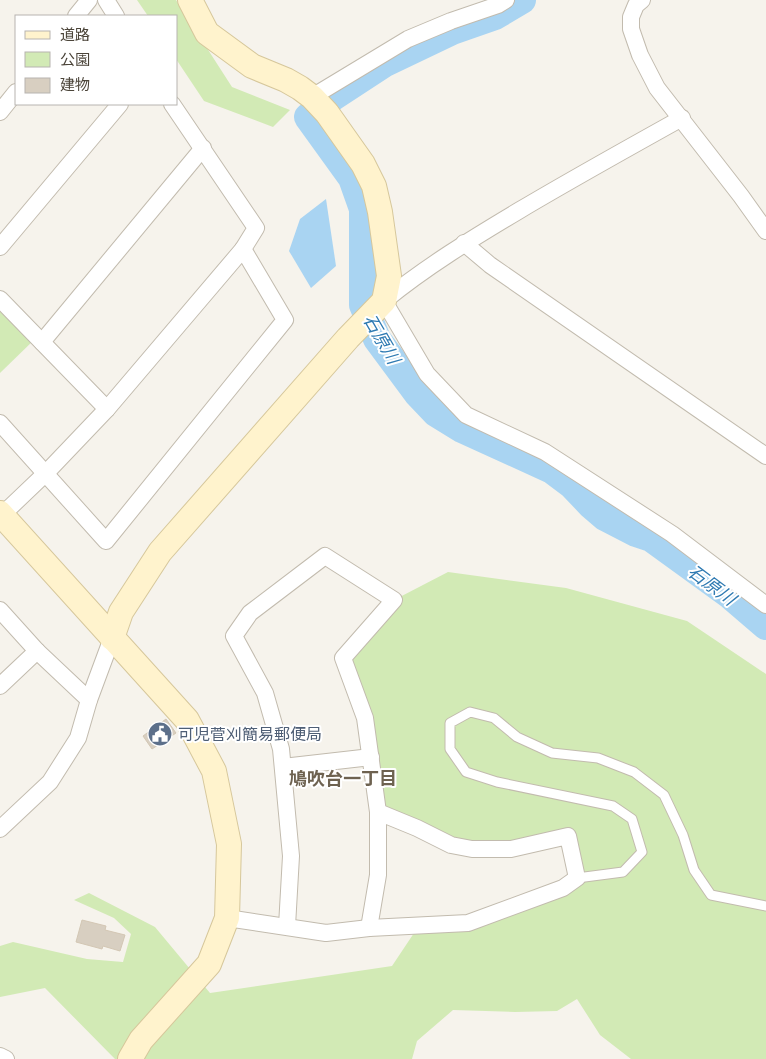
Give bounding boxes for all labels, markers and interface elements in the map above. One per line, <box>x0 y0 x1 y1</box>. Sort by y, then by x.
legend <box>15 15 178 105</box>
text: 道路 <box>60 26 90 44</box>
text: 公園 <box>60 51 90 69</box>
text: 建物 <box>60 76 90 94</box>
water label: 石原川 <box>359 310 406 369</box>
water label: 石原川 <box>684 560 741 611</box>
public building icon: 可児菅刈簡易郵便局 <box>147 721 173 747</box>
place label: 可児菅刈簡易郵便局 <box>178 725 322 744</box>
district label: 鳩吹台一丁目 <box>289 768 397 789</box>

